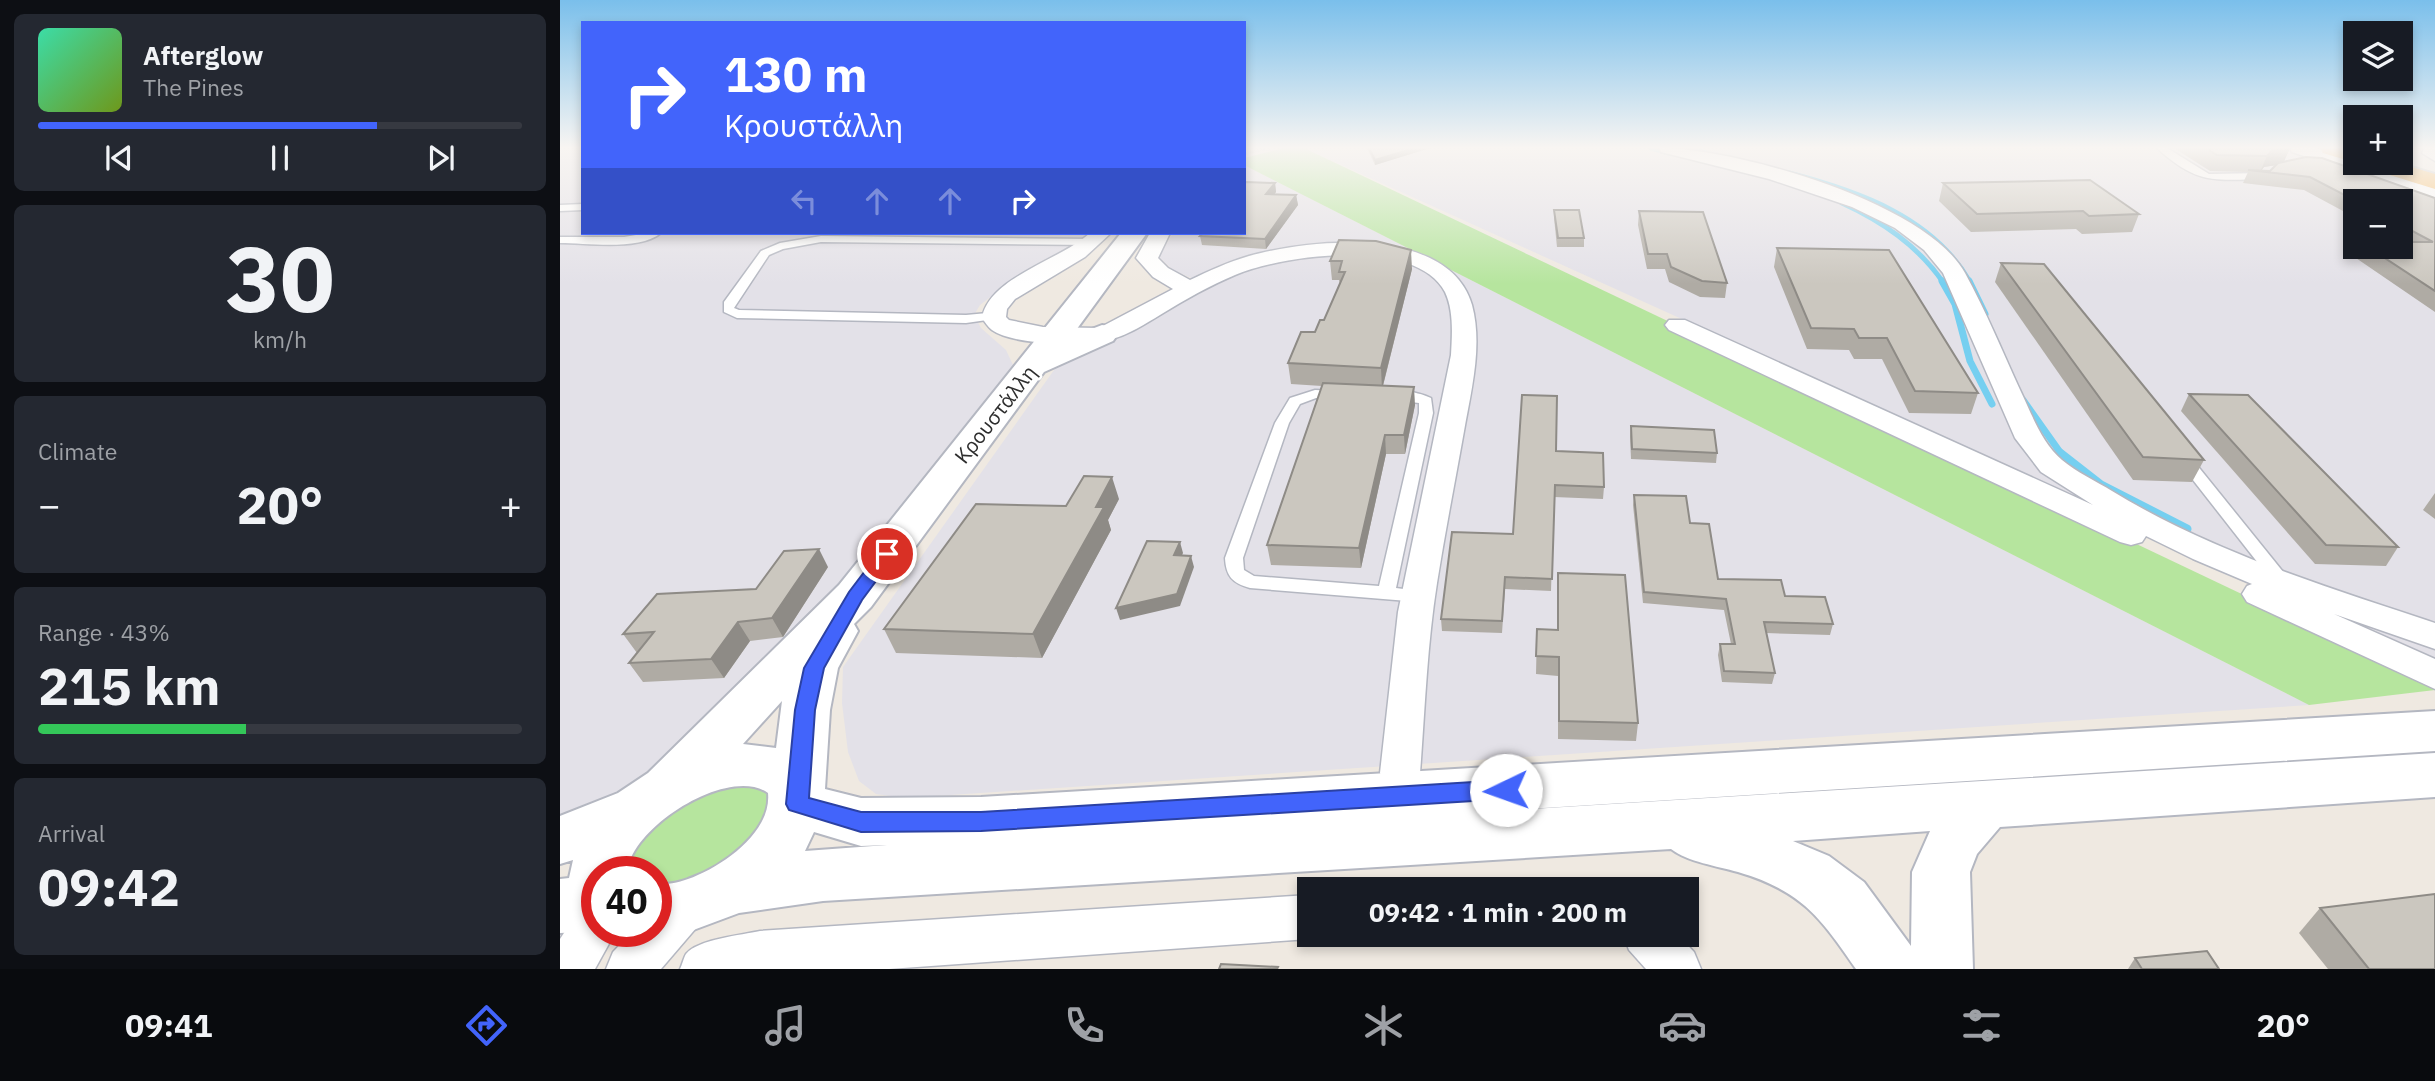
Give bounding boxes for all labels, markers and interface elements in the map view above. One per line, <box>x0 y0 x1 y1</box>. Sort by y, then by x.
map controls <box>2343 21 2413 259</box>
button: layers <box>2343 21 2413 91</box>
text: Afterglow <box>143 38 263 72</box>
text: 130 m <box>724 42 868 105</box>
icon: right <box>609 49 700 140</box>
text: The Pines <box>143 72 244 102</box>
text: Κρουστάλλη <box>724 104 903 146</box>
button: + <box>2343 105 2413 175</box>
icon: previous <box>100 139 138 177</box>
icon: pause <box>261 139 299 177</box>
icon: next <box>422 139 460 177</box>
icon: left <box>785 182 823 220</box>
icon: ahead <box>858 182 896 220</box>
icon: ahead <box>931 182 969 220</box>
icon: right <box>1004 182 1042 220</box>
button: − <box>2343 189 2413 259</box>
text: 30 <box>225 219 335 337</box>
text: km/h <box>253 324 307 354</box>
street label: Κρουστάλλη <box>948 359 1042 469</box>
text: Climate <box>38 436 117 466</box>
text: 20° <box>237 471 323 538</box>
text: − <box>38 480 61 529</box>
text: + <box>499 480 522 529</box>
pin <box>857 524 917 584</box>
icon: arrive <box>868 535 906 573</box>
text: Range · 43% <box>38 617 170 647</box>
text: 215 km <box>38 652 220 719</box>
position arrow <box>1469 753 1543 827</box>
text: Arrival <box>38 818 105 848</box>
text: 09:42 <box>38 853 180 920</box>
speed limit sign: 40 <box>581 856 672 947</box>
text: 09:42 · 1 min · 200 m <box>1369 895 1627 929</box>
icon: directions <box>462 1001 511 1050</box>
icon: music <box>761 1001 810 1050</box>
icon: phone <box>1060 1001 1109 1050</box>
icon: climate <box>1359 1001 1408 1050</box>
icon: car <box>1658 1001 1707 1050</box>
icon: filters <box>1957 1001 2006 1050</box>
text: 09:41 <box>125 1004 212 1046</box>
text: 20° <box>2256 1004 2310 1046</box>

